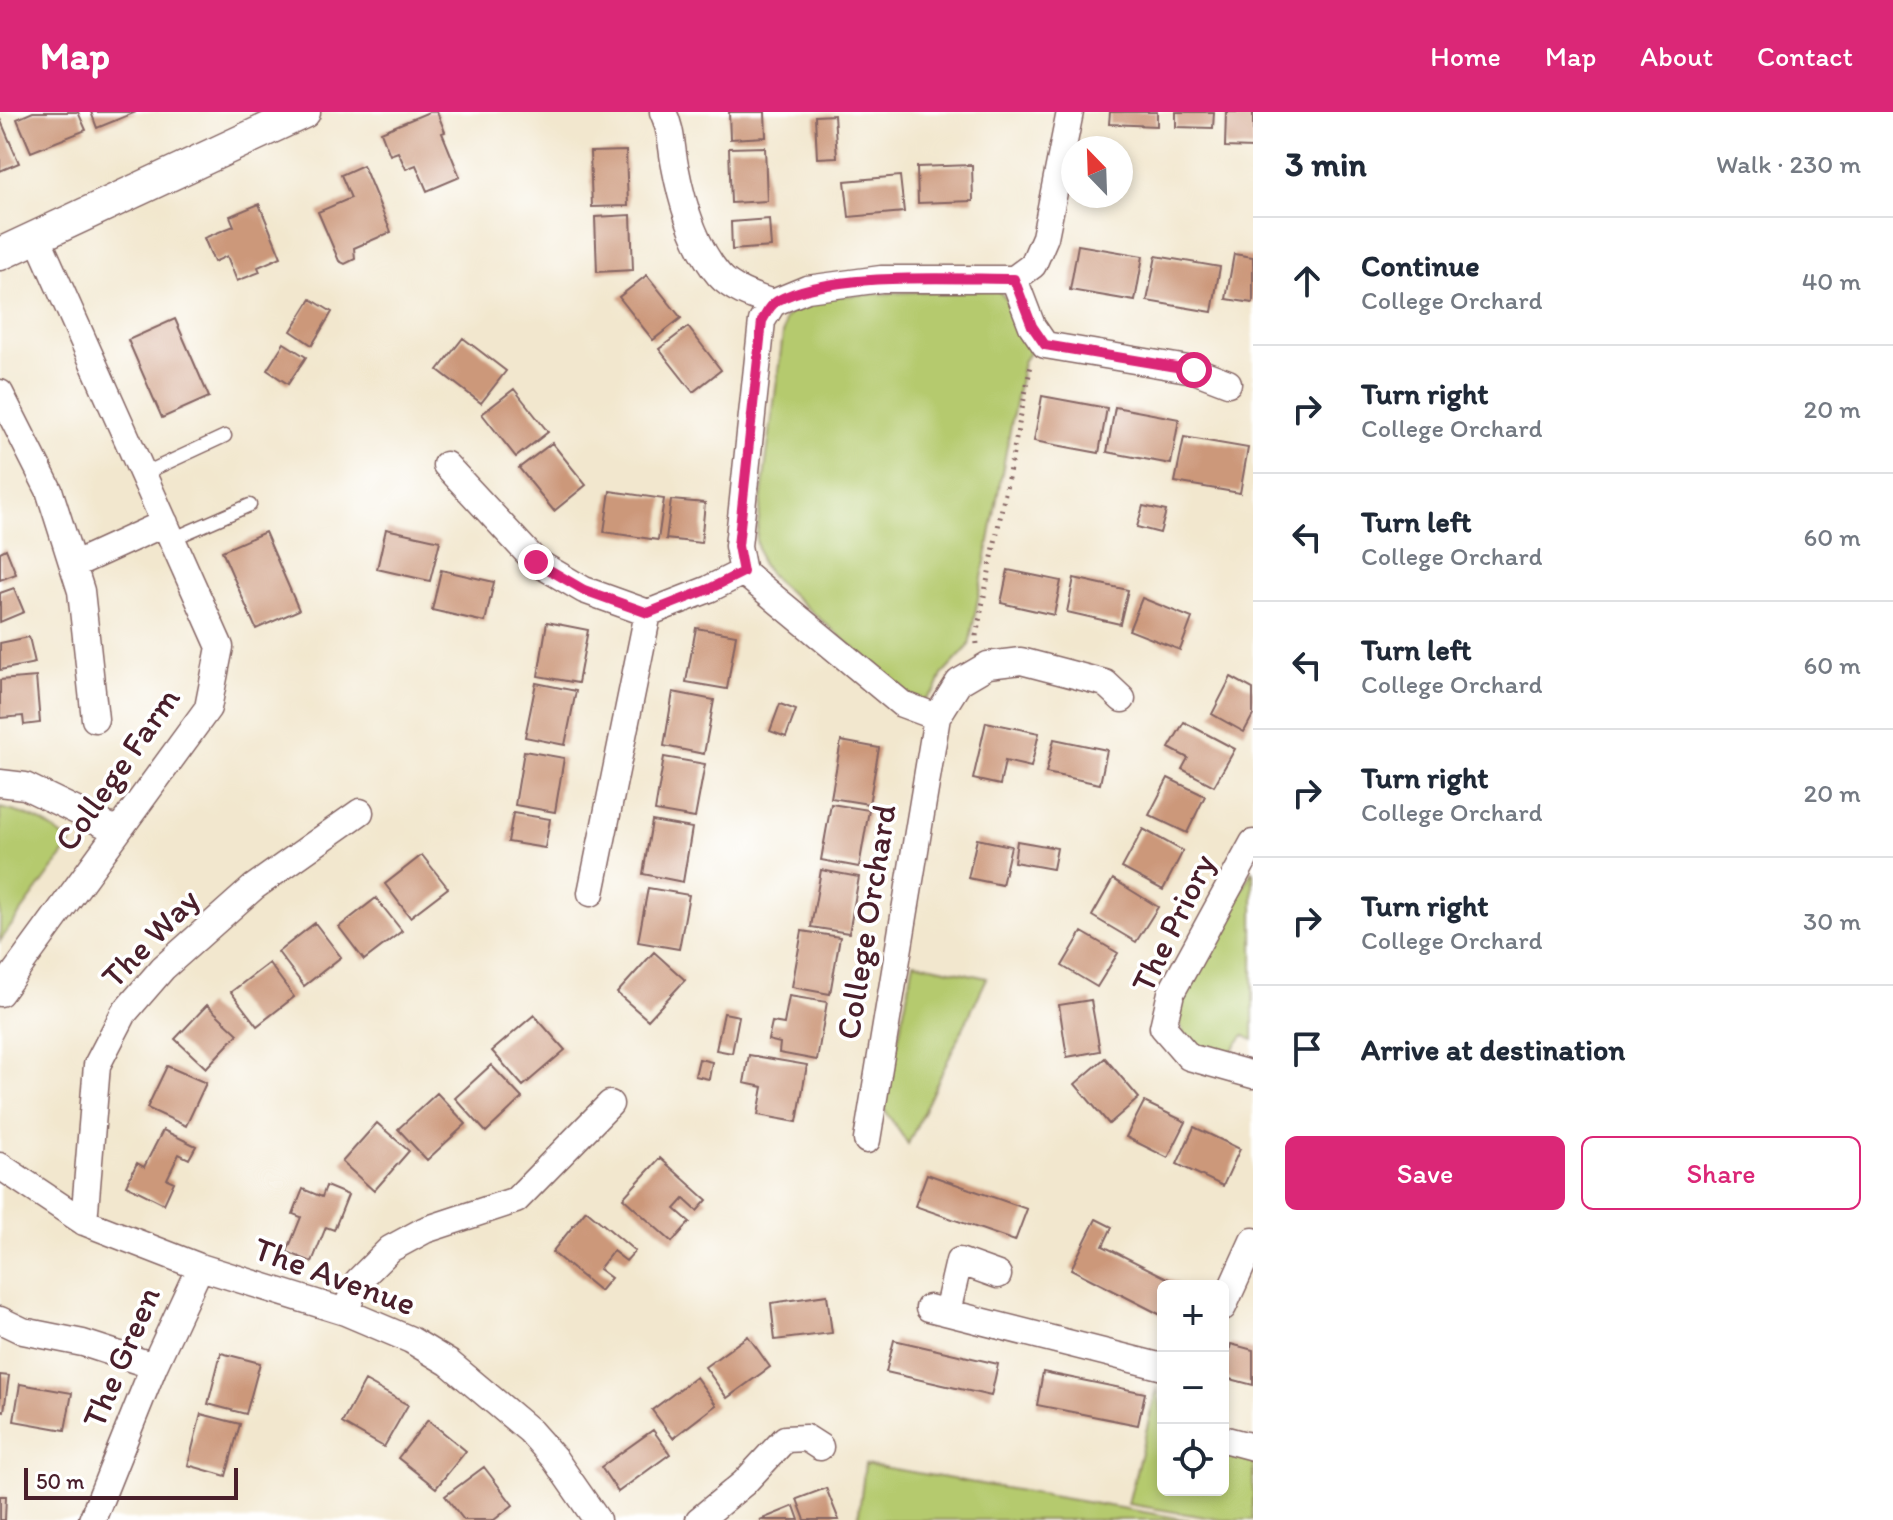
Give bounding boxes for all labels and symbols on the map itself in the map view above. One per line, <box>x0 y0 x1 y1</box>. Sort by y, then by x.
north arrow <box>1061 136 1133 208</box>
route start <box>1176 352 1212 388</box>
route end <box>518 544 554 580</box>
street label: College Farm <box>45 679 189 859</box>
street label: College Orchard <box>827 802 905 1042</box>
street label: The Priory <box>1122 847 1224 999</box>
street label: The Way <box>93 879 207 996</box>
street label: The Avenue <box>248 1228 422 1324</box>
street label: The Green <box>73 1280 169 1434</box>
scale bar <box>24 1464 238 1500</box>

